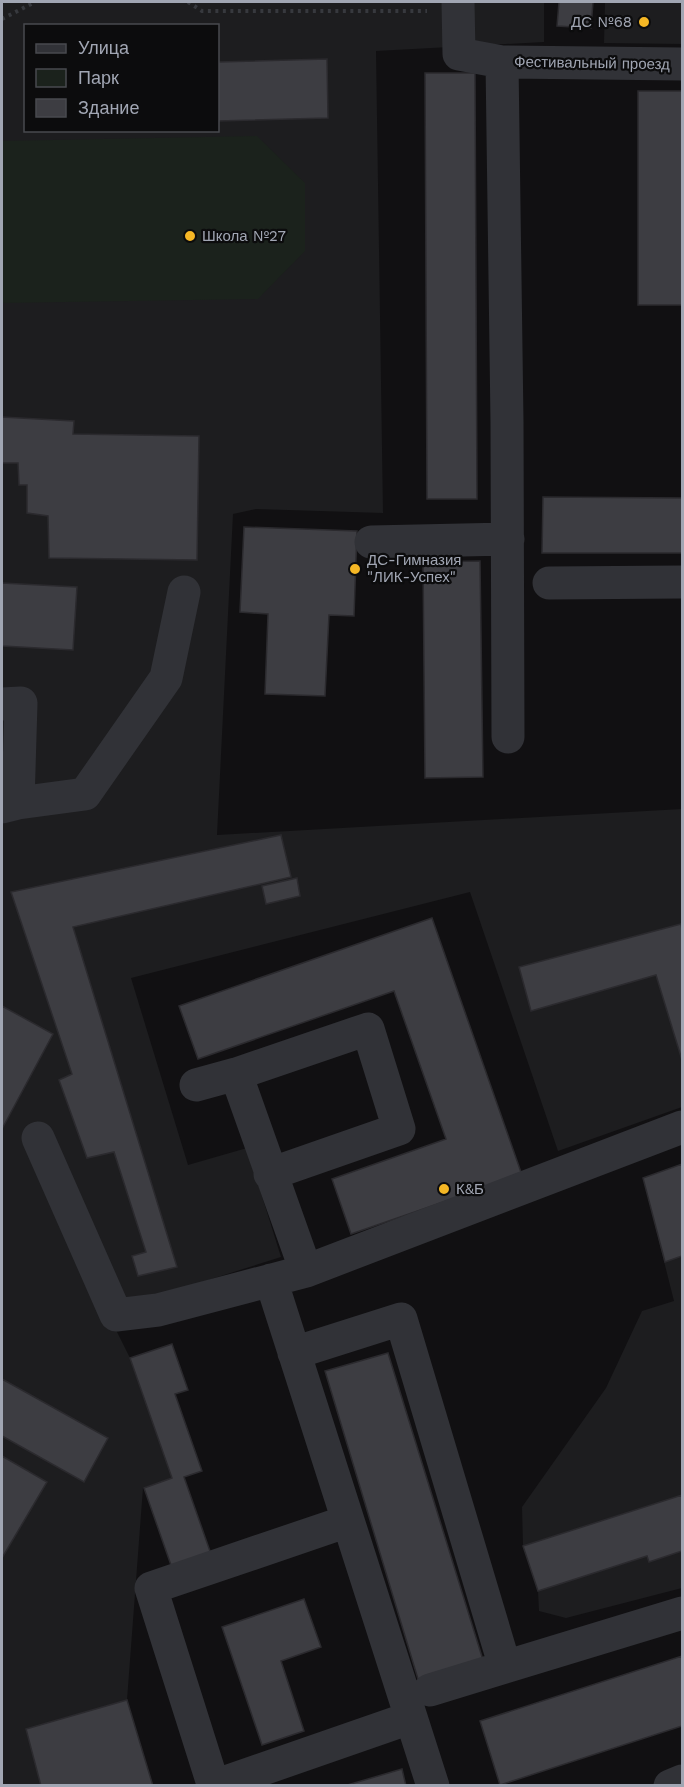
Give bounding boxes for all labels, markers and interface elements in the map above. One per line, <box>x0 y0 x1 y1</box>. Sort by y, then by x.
place label: ДС №68 <box>571 13 632 31</box>
marker: ДС №68 <box>637 15 651 29</box>
legend <box>24 24 219 132</box>
text: Улица <box>78 37 130 58</box>
street label: Фестивальный проезд <box>514 53 670 73</box>
text: Парк <box>78 67 119 88</box>
text: Здание <box>78 97 139 118</box>
place label: Школа №27 <box>202 227 286 245</box>
marker: Школа №27 <box>183 229 197 243</box>
place label: ДС-Гимназия "ЛИК-Успех" <box>367 551 461 586</box>
marker: ДС-Гимназия "ЛИК-Успех" <box>348 562 362 576</box>
place label: К&Б <box>456 1180 484 1198</box>
marker: К&Б <box>437 1182 451 1196</box>

